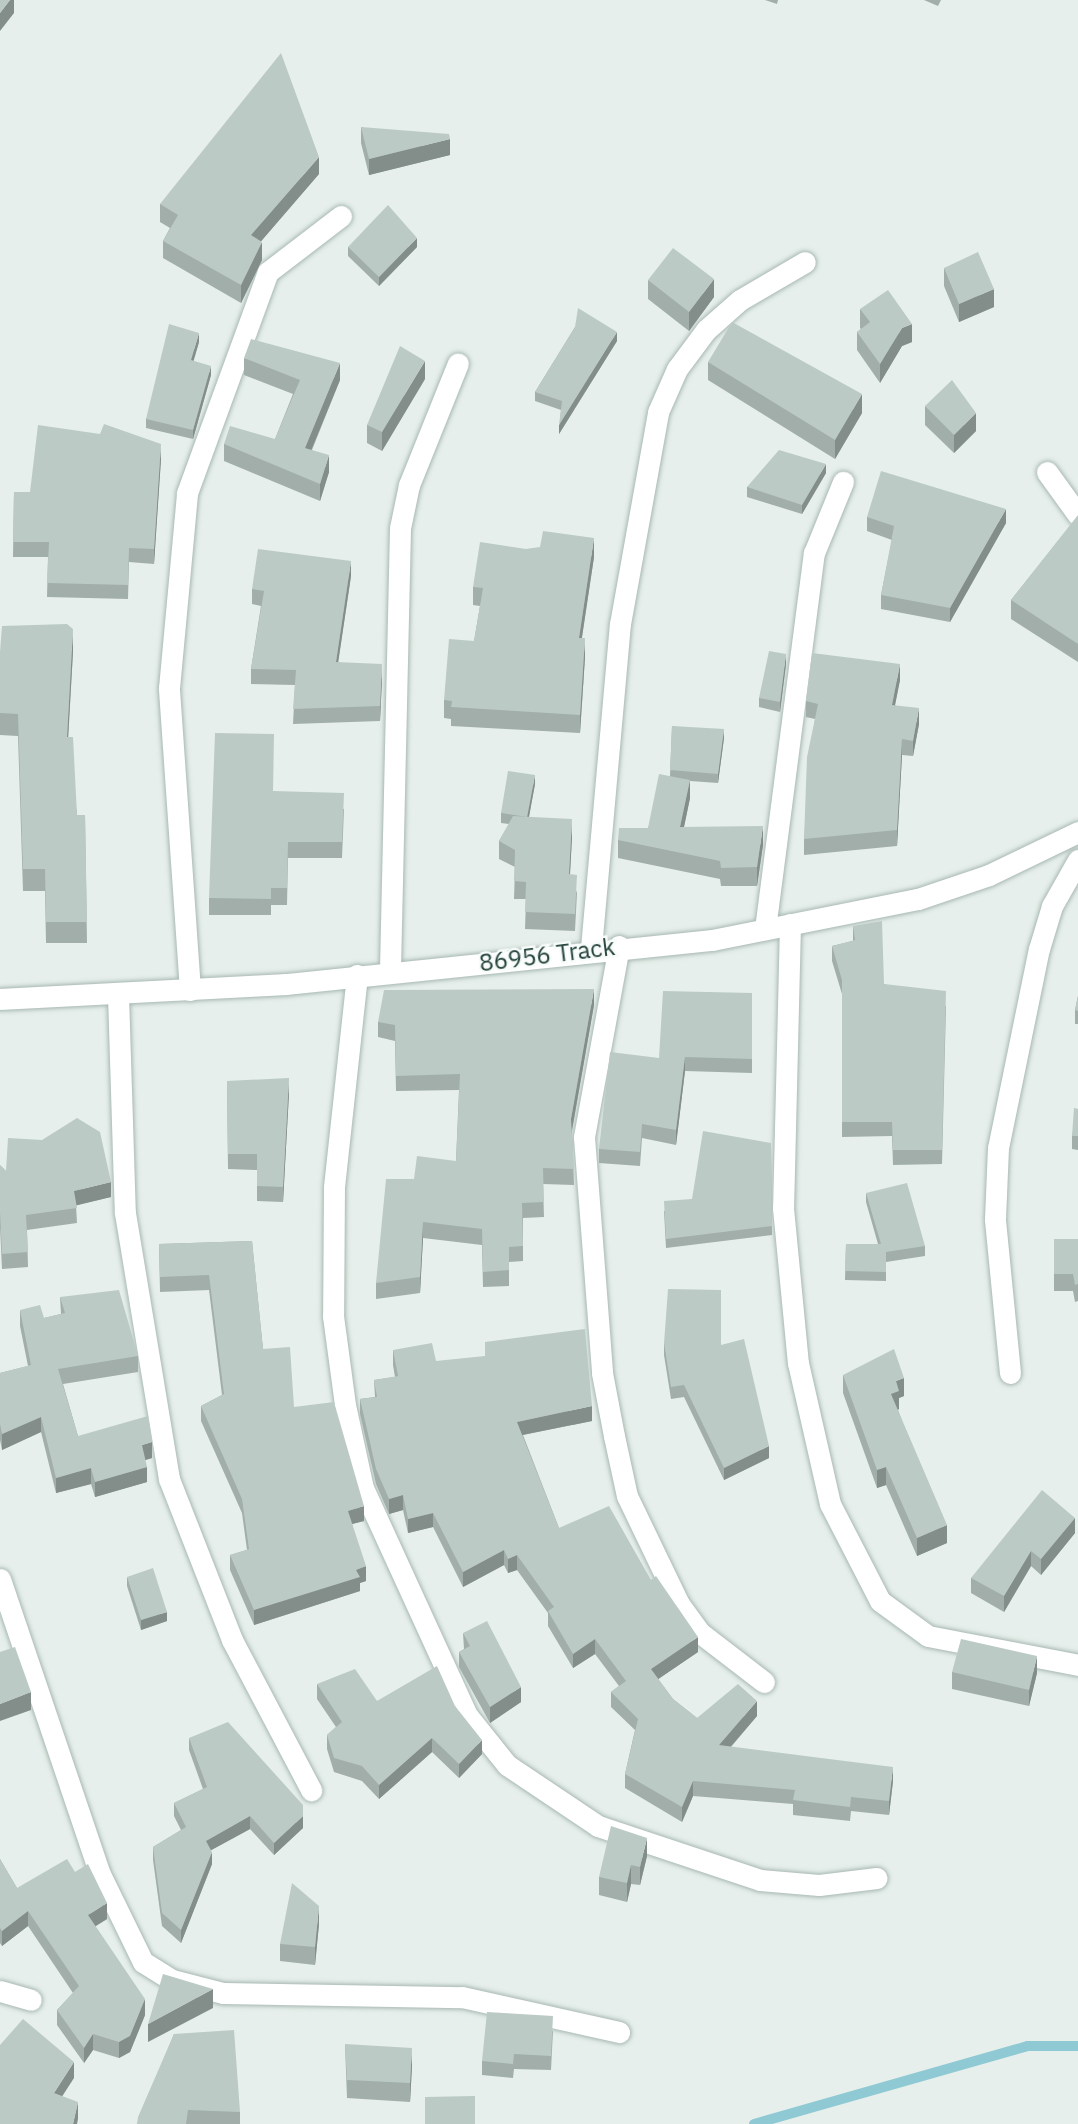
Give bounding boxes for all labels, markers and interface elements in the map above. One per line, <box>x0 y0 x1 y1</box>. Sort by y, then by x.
street label: 86956 Track <box>477 932 617 978</box>

